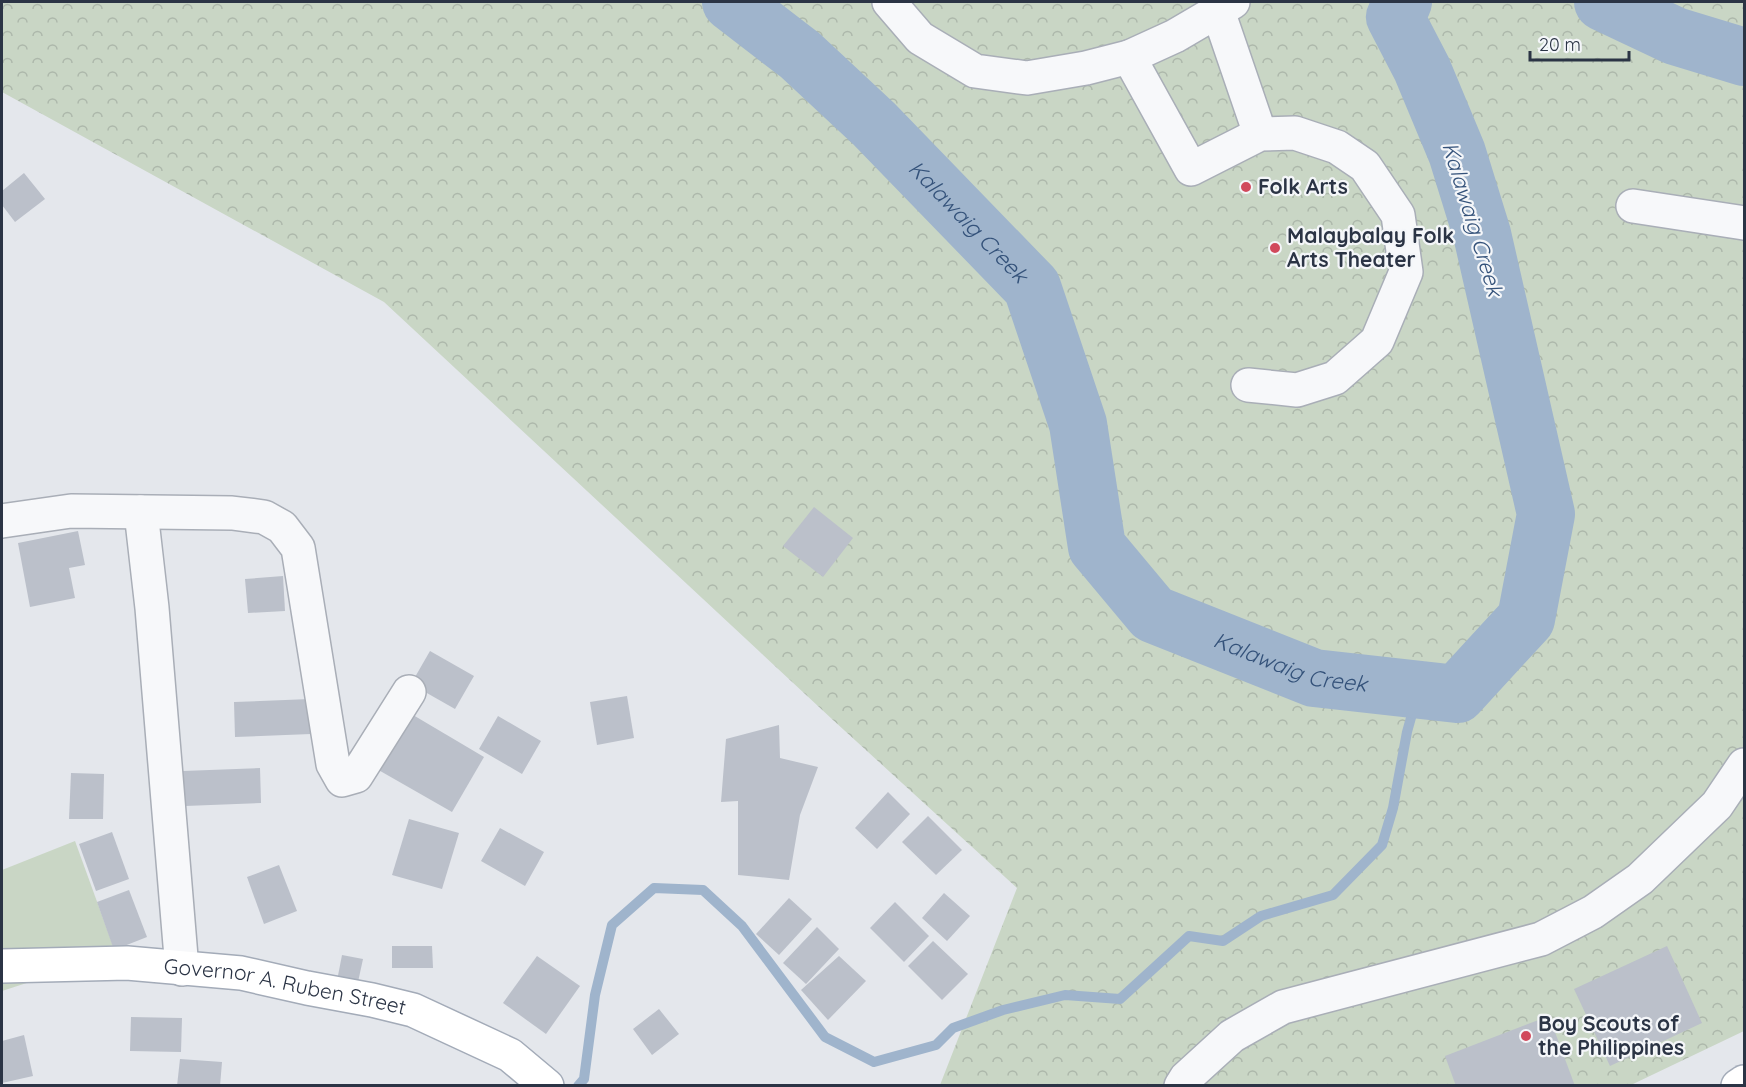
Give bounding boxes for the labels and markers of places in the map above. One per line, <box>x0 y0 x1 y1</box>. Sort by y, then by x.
place label: Folk Arts <box>1258 173 1348 199</box>
marker: Folk Arts <box>1239 180 1253 194</box>
place label: Malaybalay Folk Arts Theater <box>1287 222 1454 272</box>
marker: Malaybalay Folk Arts Theater <box>1268 241 1282 255</box>
place label: Boy Scouts of the Philippines <box>1538 1010 1684 1060</box>
marker: Boy Scouts of the Philippines <box>1519 1029 1533 1043</box>

